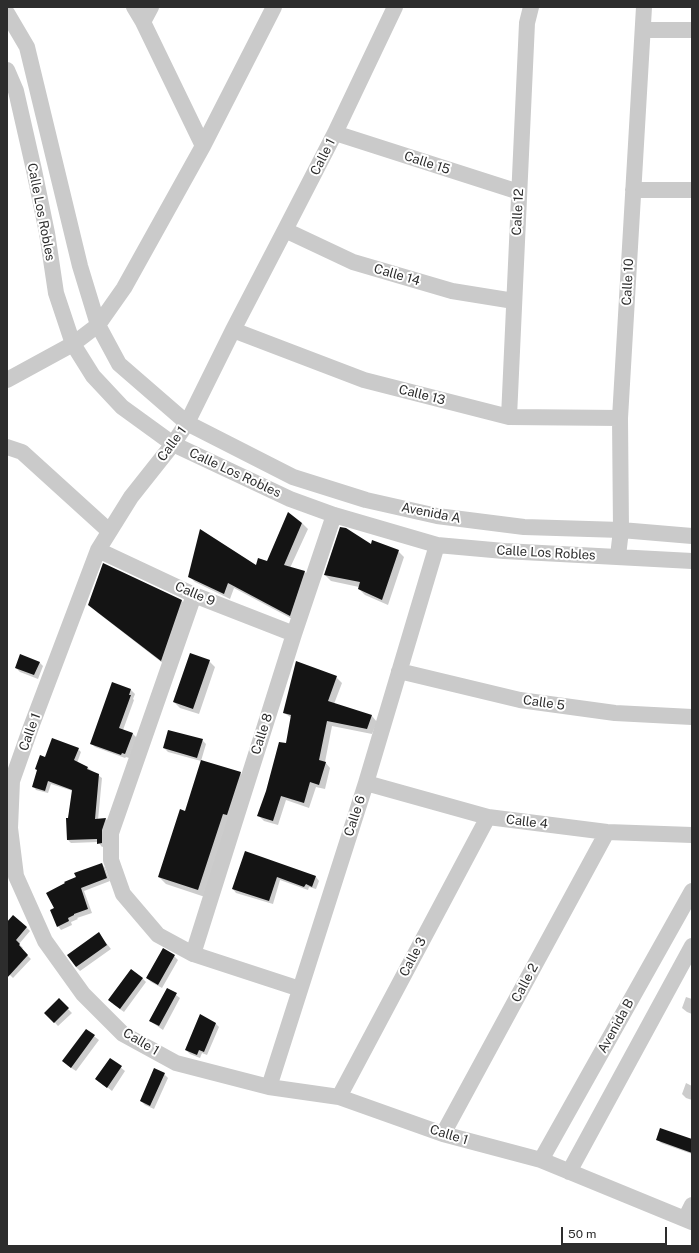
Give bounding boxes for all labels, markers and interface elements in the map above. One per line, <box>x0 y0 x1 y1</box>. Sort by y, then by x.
street label: Calle 1 <box>307 136 339 178</box>
street label: Calle 15 <box>402 148 452 178</box>
street label: Calle Los Robles <box>24 162 58 262</box>
street label: Calle 12 <box>509 188 527 236</box>
street label: Calle 10 <box>619 258 637 306</box>
street label: Calle 14 <box>372 261 422 289</box>
street label: Calle 13 <box>397 382 447 408</box>
street label: Calle 1 <box>154 424 190 464</box>
street label: Calle Los Robles <box>187 445 283 501</box>
street label: Avenida A <box>400 500 462 526</box>
street label: Calle Los Robles <box>496 543 596 563</box>
street label: Calle 9 <box>173 579 217 609</box>
street label: Calle 5 <box>522 692 566 714</box>
street label: Calle 1 <box>16 711 44 753</box>
street label: Calle 8 <box>248 711 276 757</box>
street label: Calle 6 <box>341 794 369 838</box>
street label: Calle 4 <box>505 812 549 832</box>
street label: Calle 3 <box>396 935 430 979</box>
street label: Calle 2 <box>508 961 542 1005</box>
street label: Avenida B <box>595 996 637 1056</box>
street label: Calle 1 <box>120 1025 162 1059</box>
street label: Calle 1 <box>428 1122 470 1148</box>
scale bar <box>563 1219 669 1245</box>
text: 50 m <box>568 1227 596 1241</box>

